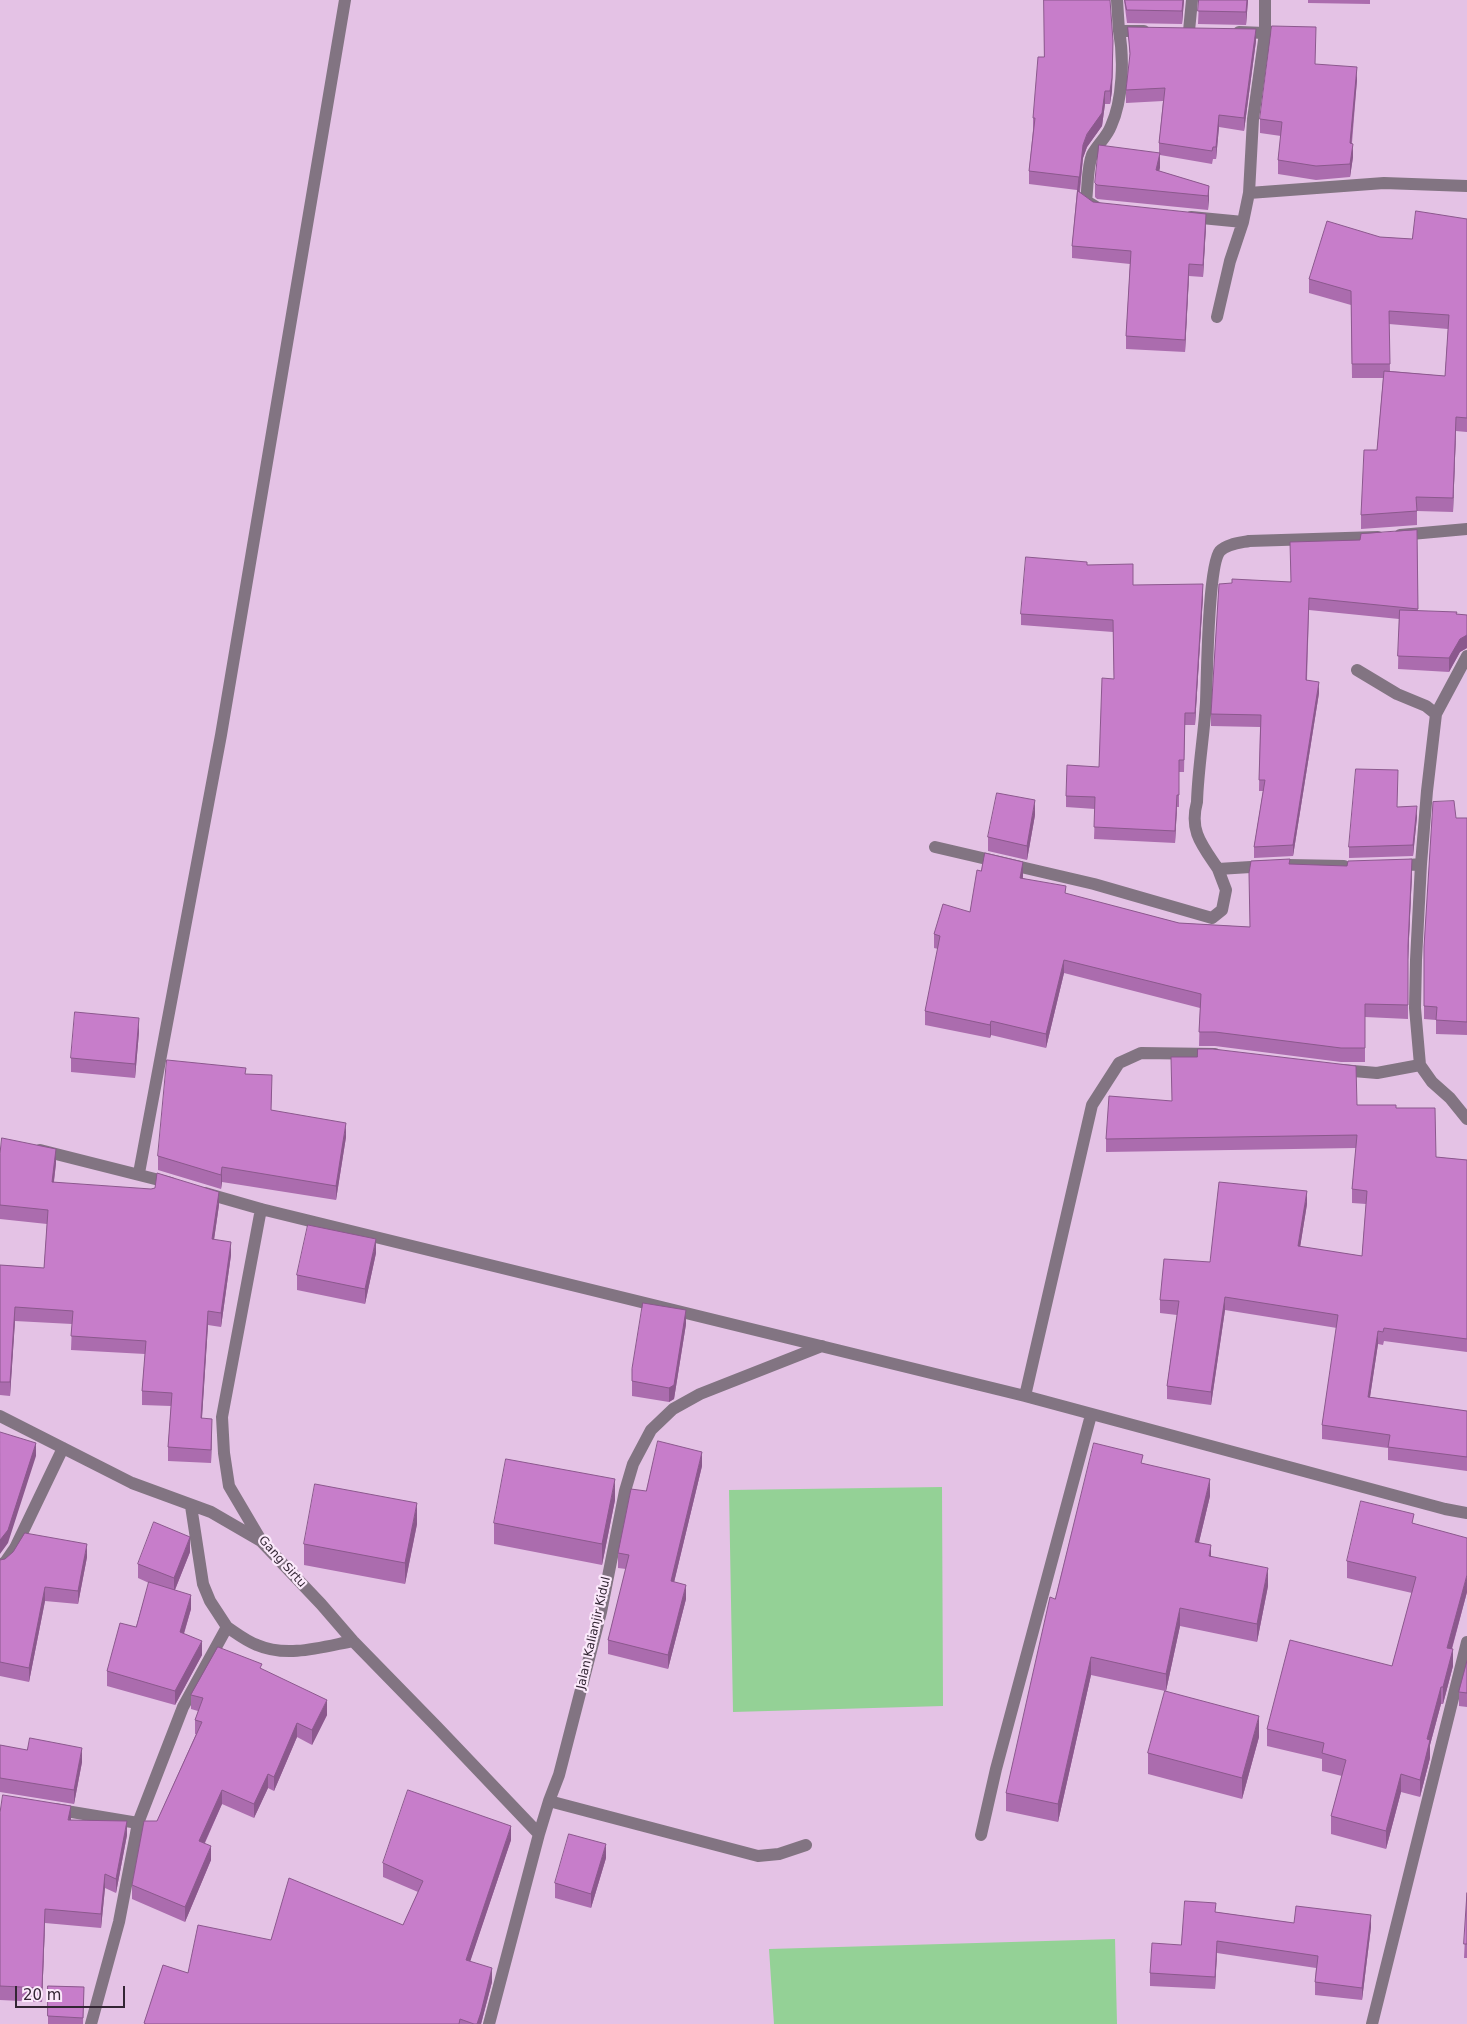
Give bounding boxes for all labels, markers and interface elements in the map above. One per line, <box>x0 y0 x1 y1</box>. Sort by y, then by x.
street label: Gang Sirtu <box>255 1533 309 1591</box>
street label: Jalan Kalianjir Kidul <box>574 1575 614 1691</box>
scale bar <box>18 1976 128 2008</box>
text: 20 m <box>23 1986 61 2004</box>

